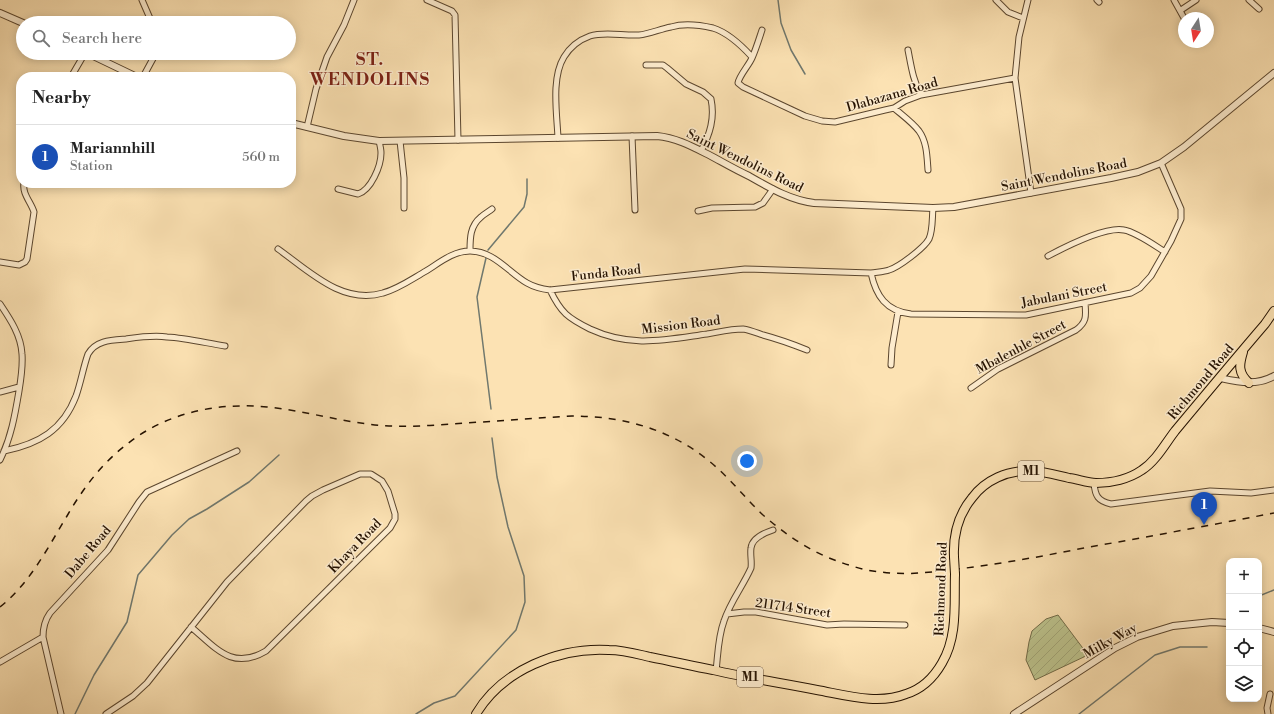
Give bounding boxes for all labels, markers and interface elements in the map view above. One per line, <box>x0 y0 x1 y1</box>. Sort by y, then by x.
north arrow <box>1178 12 1214 48</box>
search box <box>16 16 296 60</box>
icon: search <box>30 27 52 49</box>
text: Search here <box>62 29 142 48</box>
district label: ST. WENDOLINS <box>309 49 430 91</box>
street label: Dlabazana Road <box>844 74 940 116</box>
text: Nearby <box>32 87 91 109</box>
street label: Saint Wendolins Road <box>684 126 806 196</box>
text: Mariannhill <box>70 139 155 158</box>
text: 1 <box>42 149 48 165</box>
text: 560 m <box>242 149 280 165</box>
street label: Saint Wendolins Road <box>1000 155 1129 195</box>
text: Station <box>70 158 113 174</box>
street label: Funda Road <box>570 261 642 285</box>
street label: Jabulani Street <box>1019 279 1109 311</box>
street label: Mission Road <box>641 312 722 338</box>
street label: Mbalenhle Street <box>973 316 1069 377</box>
street label: Richmond Road <box>1165 340 1238 423</box>
your location <box>737 451 757 471</box>
road number: M1 <box>1018 461 1044 481</box>
pin: 1 <box>1191 492 1217 525</box>
street label: Khaya Road <box>325 515 385 577</box>
street label: Dabe Road <box>61 522 115 581</box>
street label: Richmond Road <box>931 541 951 636</box>
map controls <box>1226 558 1262 702</box>
button: + <box>1226 558 1262 594</box>
button: − <box>1226 594 1262 630</box>
street label: 211714 Street <box>754 595 832 621</box>
street label: Milky Way <box>1080 619 1140 662</box>
button: locate <box>1226 630 1262 666</box>
button: layers <box>1226 666 1262 702</box>
road number: M1 <box>737 667 763 687</box>

